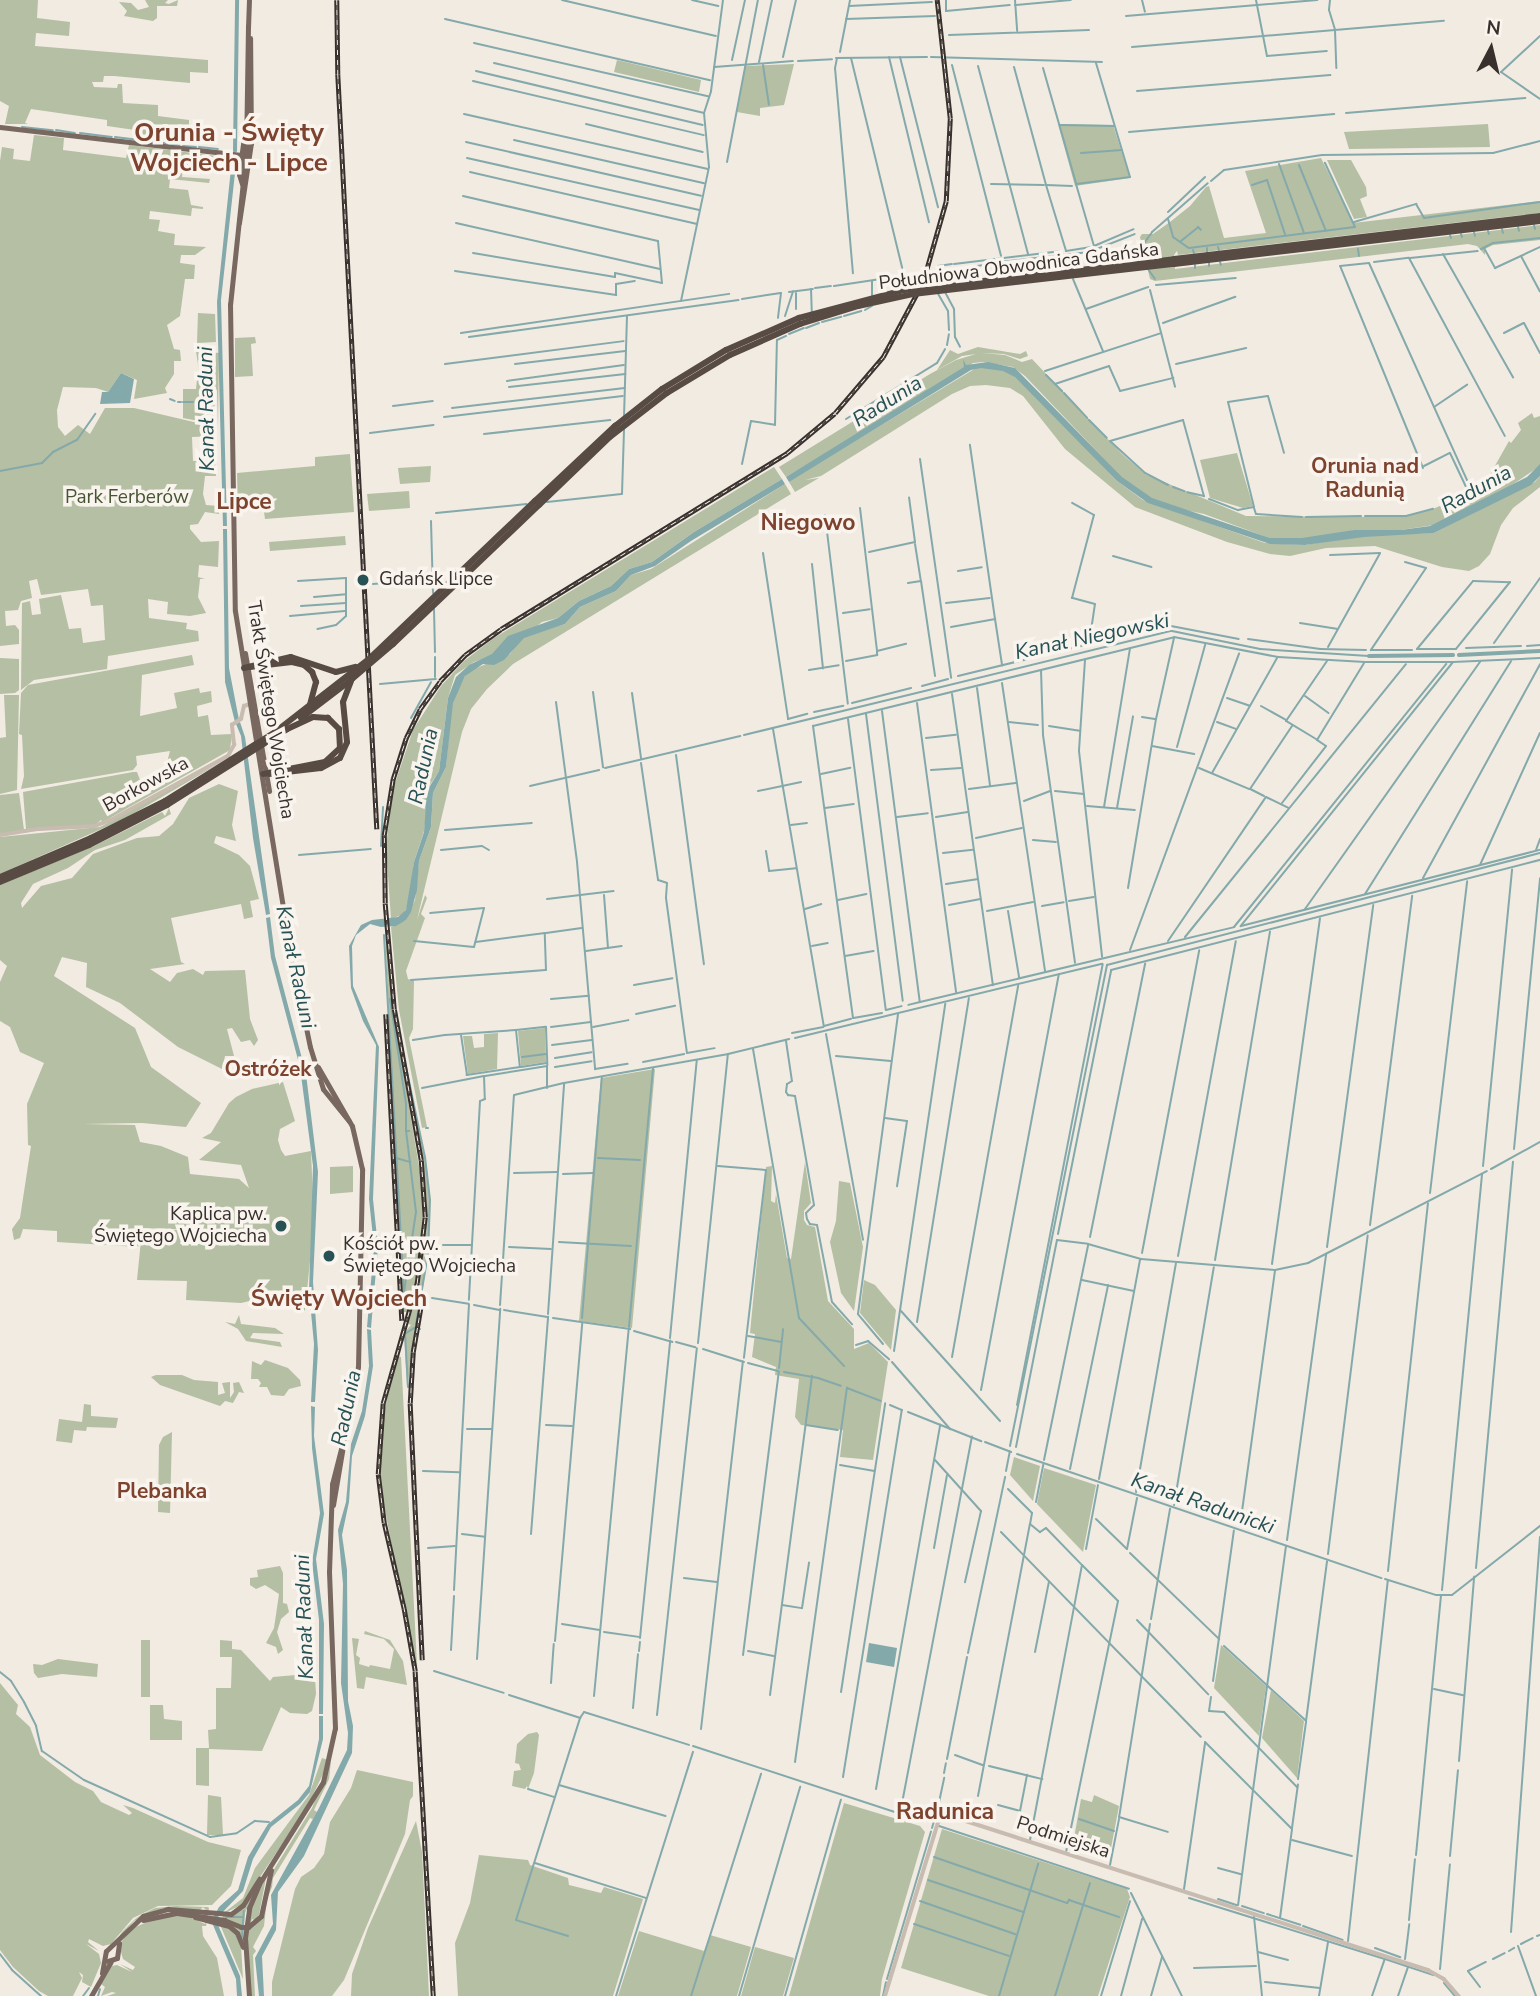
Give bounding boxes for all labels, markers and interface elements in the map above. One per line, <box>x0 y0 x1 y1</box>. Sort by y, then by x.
north arrow <box>1456 14 1526 84</box>
text: N <box>1485 14 1502 42</box>
district label: Orunia - Święty Wojciech - Lipce <box>130 117 328 178</box>
street label: Południowa Obwodnica Gdańska <box>878 238 1160 296</box>
water label: Kanał Raduni <box>192 346 220 472</box>
water label: Radunia <box>848 370 926 432</box>
district label: Orunia nad Radunią <box>1311 453 1419 503</box>
water label: Radunia <box>1436 459 1516 519</box>
park label: Park Ferberów <box>65 487 189 509</box>
district label: Lipce <box>216 488 272 516</box>
district label: Niegowo <box>760 509 856 537</box>
place label: Gdańsk Lipce <box>379 569 493 591</box>
marker: Gdańsk Lipce <box>353 570 373 590</box>
street label: Trakt Świętego Wojciecha <box>241 599 299 821</box>
water label: Kanał Niegowski <box>1012 607 1172 665</box>
water label: Radunia <box>403 726 443 806</box>
street label: Borkowska <box>99 752 193 818</box>
water label: Kanał Raduni <box>271 903 321 1031</box>
district label: Ostróżek <box>224 1056 312 1082</box>
place label: Kaplica pw. Świętego Wojciecha <box>94 1204 267 1248</box>
marker: Kaplica pw. Świętego Wojciecha <box>273 1218 289 1234</box>
place label: Kościół pw. Świętego Wojciecha <box>343 1234 516 1278</box>
marker: Kościół pw. Świętego Wojciecha <box>321 1248 337 1264</box>
district label: Święty Wojciech <box>251 1285 427 1313</box>
water label: Radunia <box>326 1368 366 1448</box>
water label: Kanał Radunicki <box>1128 1467 1278 1539</box>
district label: Plebanka <box>117 1478 207 1504</box>
water label: Kanał Raduni <box>289 1554 319 1680</box>
district label: Radunica <box>896 1798 994 1826</box>
street label: Podmiejska <box>1013 1812 1113 1864</box>

